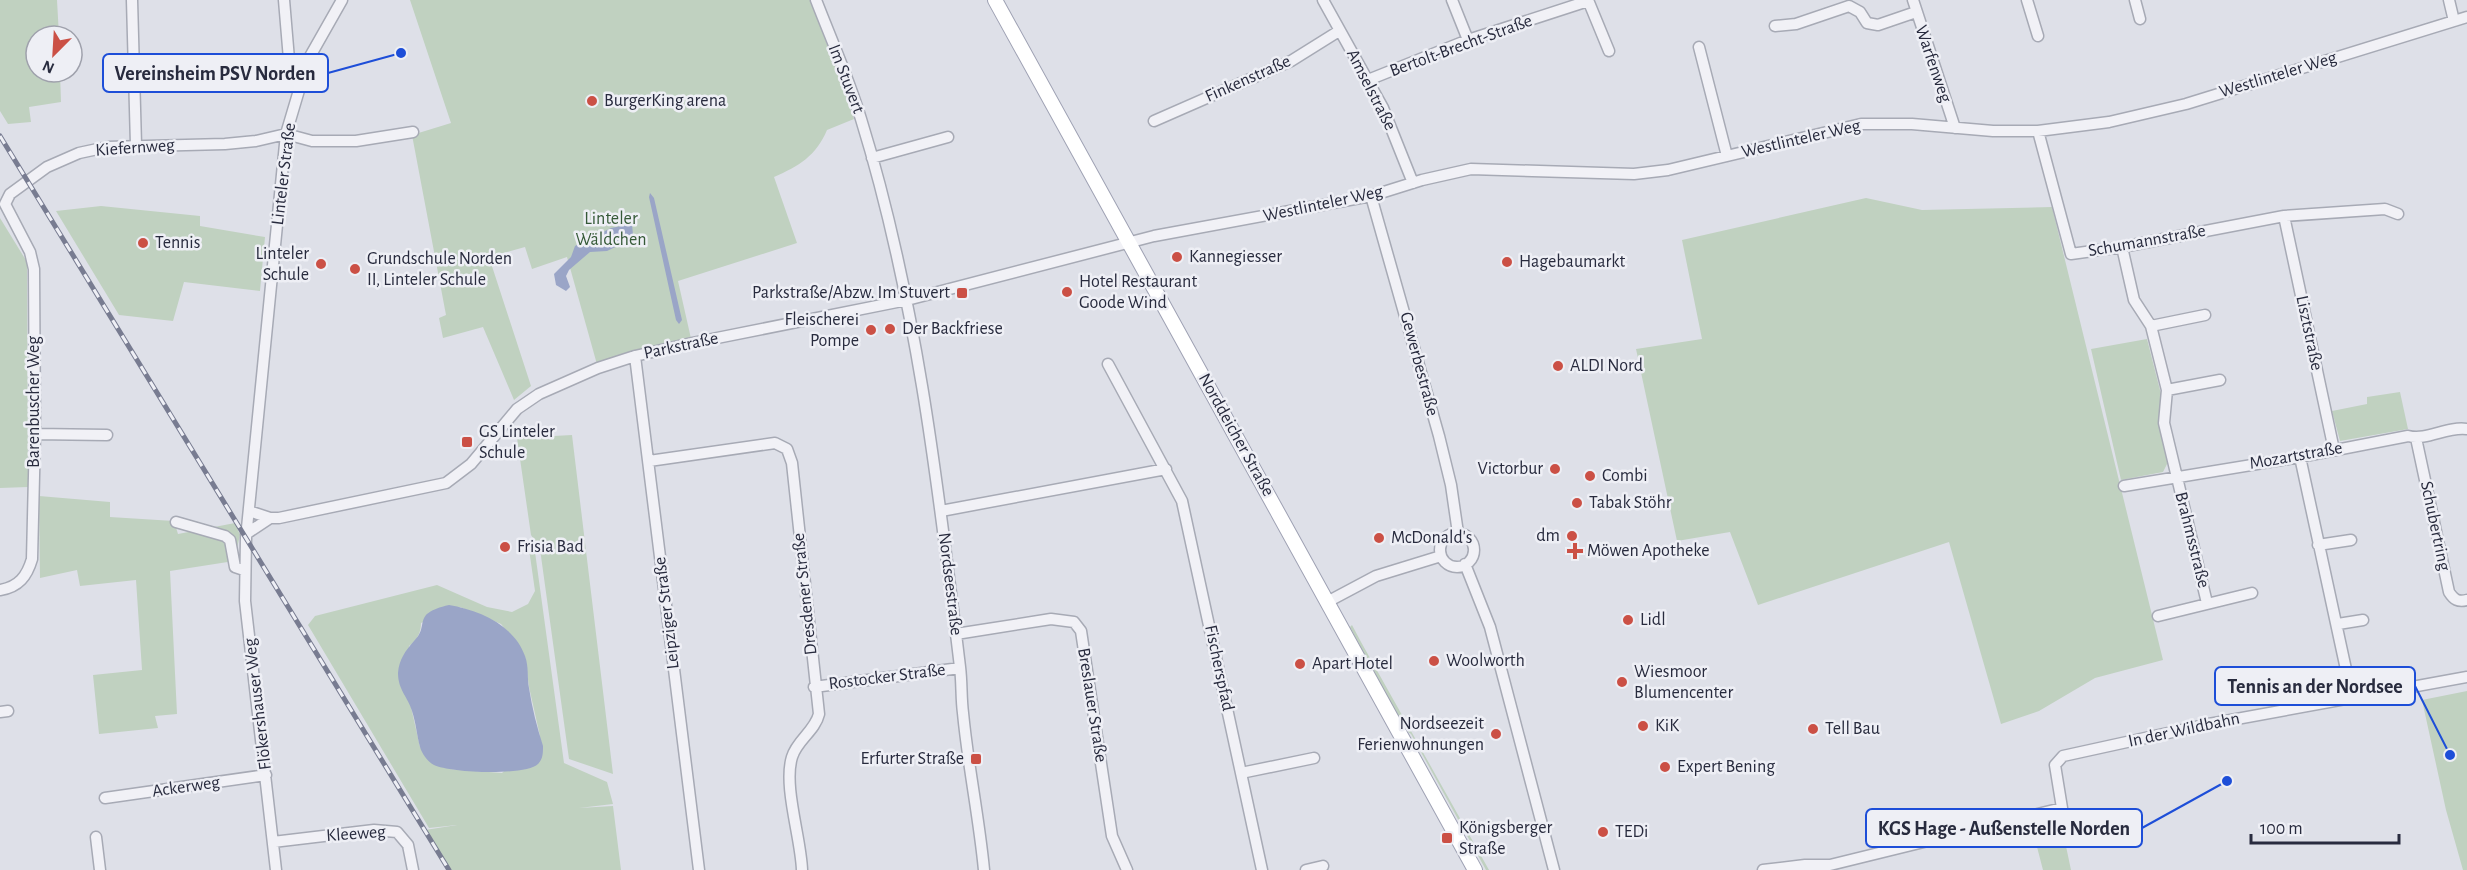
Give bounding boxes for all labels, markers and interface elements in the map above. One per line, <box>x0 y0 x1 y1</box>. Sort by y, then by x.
street label: Bertolt-Brecht-Straße <box>1387 12 1535 80</box>
street label: Warfenweg <box>1911 23 1955 105</box>
north arrow <box>24 24 84 84</box>
street label: Im Stuvert <box>825 42 867 116</box>
street label: Amselstraße <box>1343 46 1399 134</box>
street label: Westlinteler Weg <box>2217 49 2339 101</box>
street label: Finkenstraße <box>1203 52 1293 106</box>
callout: Vereinsheim PSV Norden <box>103 54 328 92</box>
text: N <box>40 57 57 76</box>
text: Vereinsheim PSV Norden <box>114 64 316 84</box>
place label: BurgerKing arena <box>604 92 726 110</box>
marker: BurgerKing arena <box>585 94 599 108</box>
street label: Westlinteler Weg <box>1740 117 1862 161</box>
street label: Linteler Straße <box>269 122 299 226</box>
street label: Kiefernweg <box>95 136 175 160</box>
street label: Westlinteler Weg <box>1262 183 1385 225</box>
park label: Linteler Wäldchen <box>575 210 647 249</box>
street label: Schumannstraße <box>2087 222 2207 260</box>
place label: Tennis <box>155 234 200 252</box>
marker: Tennis <box>136 236 150 250</box>
place label: Linteler Schule <box>256 245 309 284</box>
place label: Kannegiesser <box>1189 248 1282 266</box>
place label: Grundschule Norden II, Linteler Schule <box>367 250 512 289</box>
marker: Kannegiesser <box>1170 250 1184 264</box>
place label: Hagebaumarkt <box>1519 253 1625 271</box>
marker: Hagebaumarkt <box>1500 255 1514 269</box>
marker: Linteler Schule <box>314 257 328 271</box>
marker: Grundschule Norden II, Linteler Schule <box>348 262 362 276</box>
place label: Hotel Restaurant Goode Wind <box>1079 273 1197 312</box>
place label: Parkstraße/Abzw. Im Stuvert <box>752 284 950 302</box>
marker: Hotel Restaurant Goode Wind <box>1060 285 1074 299</box>
marker: Parkstraße/Abzw. Im Stuvert <box>955 286 969 300</box>
street label: Lisztstraße <box>2292 294 2326 372</box>
street label: Gewerbestraße <box>1396 310 1442 418</box>
place label: Fleischerei Pompe <box>784 311 859 350</box>
place label: Der Backfriese <box>902 320 1003 338</box>
marker: Der Backfriese <box>883 322 897 336</box>
marker: Fleischerei Pompe <box>864 323 878 337</box>
street label: Parkstraße <box>642 329 720 363</box>
street label: Barenbuscher Weg <box>25 336 43 468</box>
place label: ALDI Nord <box>1570 357 1643 375</box>
marker: ALDI Nord <box>1551 359 1565 373</box>
street label: Norddeicher Straße <box>1195 370 1277 500</box>
place label: GS Linteler Schule <box>479 423 555 462</box>
marker: GS Linteler Schule <box>460 435 474 449</box>
street label: Mozartstraße <box>2248 439 2344 473</box>
place label: Victorbur <box>1478 460 1543 478</box>
marker: Victorbur <box>1548 462 1562 476</box>
place label: Combi <box>1602 467 1648 485</box>
marker: Combi <box>1583 469 1597 483</box>
street label: Schubertring <box>2417 480 2453 573</box>
street label: Brahmsstraße <box>2171 490 2213 590</box>
place label: Tabak Stöhr <box>1589 494 1672 512</box>
marker: Tabak Stöhr <box>1570 496 1584 510</box>
place label: dm <box>1536 527 1560 545</box>
place label: McDonald's <box>1391 529 1473 547</box>
marker: dm <box>1565 529 1579 543</box>
street label: Nordseestraße <box>935 531 965 637</box>
marker: McDonald's <box>1372 531 1386 545</box>
street label: Dresdener Straße <box>790 532 820 656</box>
place label: Frisia Bad <box>517 538 584 556</box>
marker: Frisia Bad <box>498 540 512 554</box>
place label: Möwen Apotheke <box>1587 542 1710 560</box>
marker: Möwen Apotheke <box>1568 544 1582 558</box>
street label: Leipziger Straße <box>651 556 683 670</box>
place label: Lidl <box>1640 611 1666 629</box>
marker: Lidl <box>1621 613 1635 627</box>
street label: Fischerspfad <box>1201 623 1237 713</box>
street label: Flökershauser Weg <box>241 637 275 771</box>
street label: Breslauer Straße <box>1074 646 1110 764</box>
place label: Woolworth <box>1446 652 1525 670</box>
marker: Woolworth <box>1427 654 1441 668</box>
place label: Apart Hotel <box>1312 655 1393 673</box>
marker: Apart Hotel <box>1293 657 1307 671</box>
street label: Rostocker Straße <box>828 661 946 693</box>
place label: Wiesmoor Blumencenter <box>1634 663 1733 702</box>
callout: Tennis an der Nordsee <box>2215 667 2415 705</box>
marker: Wiesmoor Blumencenter <box>1615 675 1629 689</box>
text: Tennis an der Nordsee <box>2227 677 2403 697</box>
street label: In der Wildbahn <box>2127 709 2241 751</box>
place label: Nordseezeit Ferienwohnungen <box>1357 715 1484 754</box>
place label: KiK <box>1655 717 1679 735</box>
marker: KiK <box>1636 719 1650 733</box>
place label: Tell Bau <box>1825 720 1880 738</box>
marker: Tell Bau <box>1806 722 1820 736</box>
marker: Nordseezeit Ferienwohnungen <box>1489 727 1503 741</box>
place label: Erfurter Straße <box>860 750 964 768</box>
marker: Erfurter Straße <box>969 752 983 766</box>
place label: Expert Bening <box>1677 758 1775 776</box>
marker: Expert Bening <box>1658 760 1672 774</box>
street label: Ackerweg <box>151 773 221 801</box>
scale bar <box>2251 807 2400 845</box>
callout: KGS Hage - Außenstelle Norden <box>1866 809 2142 847</box>
place label: Königsberger Straße <box>1459 819 1553 858</box>
text: KGS Hage - Außenstelle Norden <box>1878 819 2130 839</box>
text: 100 m <box>2260 820 2303 838</box>
street label: Kleeweg <box>326 823 387 845</box>
place label: TEDi <box>1615 823 1648 841</box>
marker: TEDi <box>1596 825 1610 839</box>
marker: Königsberger Straße <box>1440 831 1454 845</box>

